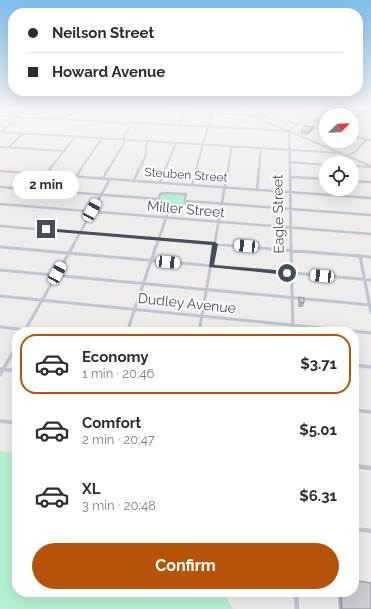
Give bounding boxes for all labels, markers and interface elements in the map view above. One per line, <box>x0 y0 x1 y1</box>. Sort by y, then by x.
text: Neilson Street <box>52 24 154 42</box>
text: Howard Avenue <box>52 63 165 81</box>
north arrow <box>319 108 359 148</box>
map controls <box>319 108 359 196</box>
button: locate <box>319 156 359 196</box>
street label: Steuben Street <box>144 165 228 185</box>
callout: 2 min <box>13 171 79 199</box>
street label: Eagle Street <box>269 174 287 254</box>
text: 2 min <box>29 177 63 192</box>
car <box>81 197 103 223</box>
street label: Miller Street <box>146 198 226 220</box>
route end <box>37 220 55 238</box>
car <box>234 239 258 253</box>
car <box>156 255 180 269</box>
car <box>46 260 68 286</box>
route start <box>278 264 296 282</box>
car <box>310 269 334 283</box>
street label: Dudley Avenue <box>137 290 237 316</box>
icon: car <box>34 346 70 382</box>
text: Economy <box>82 348 149 366</box>
text: $3.71 <box>300 355 337 373</box>
text: 1 min · 20:46 <box>82 366 154 381</box>
icon: car <box>34 412 70 448</box>
text: Comfort <box>82 414 141 432</box>
text: $5.01 <box>299 421 337 439</box>
text: 2 min · 20:47 <box>82 432 155 447</box>
icon: car <box>34 478 70 514</box>
text: XL <box>82 480 100 498</box>
text: $6.31 <box>299 487 337 505</box>
text: 3 min · 20:48 <box>82 498 156 513</box>
button: Confirm <box>32 543 339 589</box>

